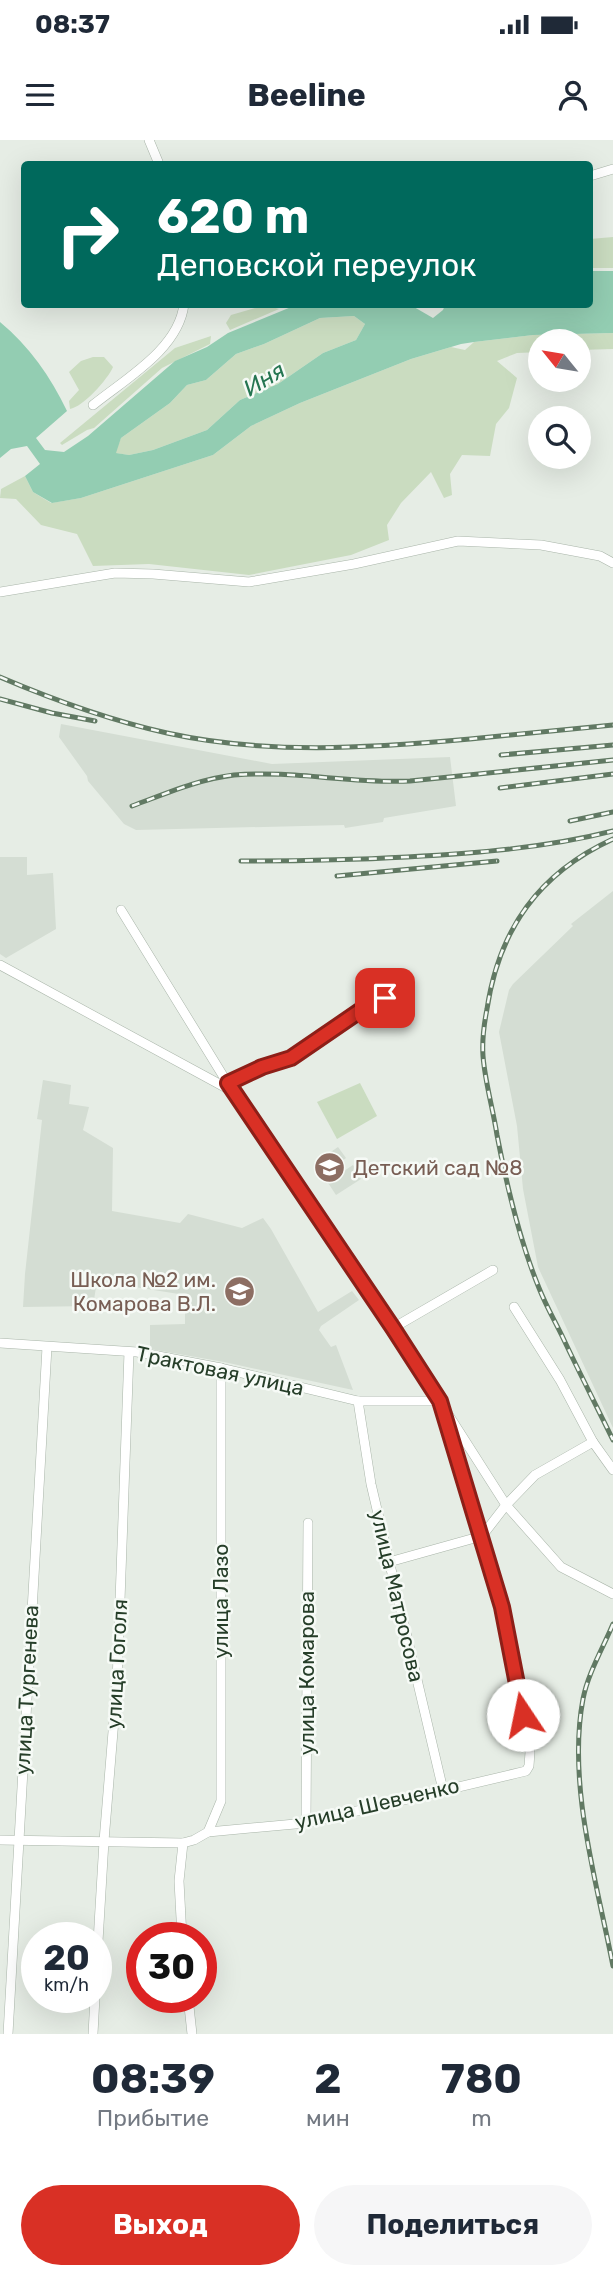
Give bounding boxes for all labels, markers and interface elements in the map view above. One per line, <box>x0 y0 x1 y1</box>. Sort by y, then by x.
text: 08:37 <box>35 9 110 40</box>
icon: menu <box>21 76 59 114</box>
text: Beeline <box>247 76 366 114</box>
icon: person <box>554 76 592 114</box>
text: 620 m <box>157 187 309 245</box>
icon: right <box>42 189 133 280</box>
text: Деповской переулок <box>157 246 476 284</box>
north arrow <box>528 329 592 392</box>
map controls <box>528 329 591 469</box>
water label: Иня <box>238 356 290 402</box>
button: search <box>528 406 591 469</box>
pin <box>355 968 415 1028</box>
icon: arrive <box>366 979 404 1017</box>
school or university icon: Детский сад №8 <box>313 1151 347 1185</box>
place label: Детский сад №8 <box>353 1155 523 1180</box>
place label: Школа №2 им. Комарова В.Л. <box>70 1267 216 1316</box>
school or university icon: Школа №2 им. Комарова В.Л. <box>222 1275 256 1309</box>
street label: Трактовая улица <box>134 1341 306 1400</box>
street label: улица Матросова <box>365 1507 429 1685</box>
street label: улица Лазо <box>208 1544 233 1658</box>
street label: улица Комарова <box>294 1591 319 1755</box>
street label: улица Гоголя <box>101 1598 132 1730</box>
street label: улица Тургенева <box>10 1604 43 1776</box>
position arrow <box>486 1678 560 1752</box>
street label: улица Шевченко <box>292 1772 462 1835</box>
speed limit sign: 30 <box>126 1922 217 2013</box>
text: 20 <box>43 1937 90 1979</box>
text: km/h <box>44 1974 89 1996</box>
text: 08:39 <box>91 2054 215 2104</box>
text: 2 <box>314 2054 342 2104</box>
text: 780 <box>441 2054 522 2104</box>
text: Прибытие <box>97 2104 209 2132</box>
text: мин <box>306 2104 350 2132</box>
text: m <box>471 2104 492 2132</box>
button: Выход <box>21 2185 300 2265</box>
button: Поделиться <box>314 2185 592 2265</box>

